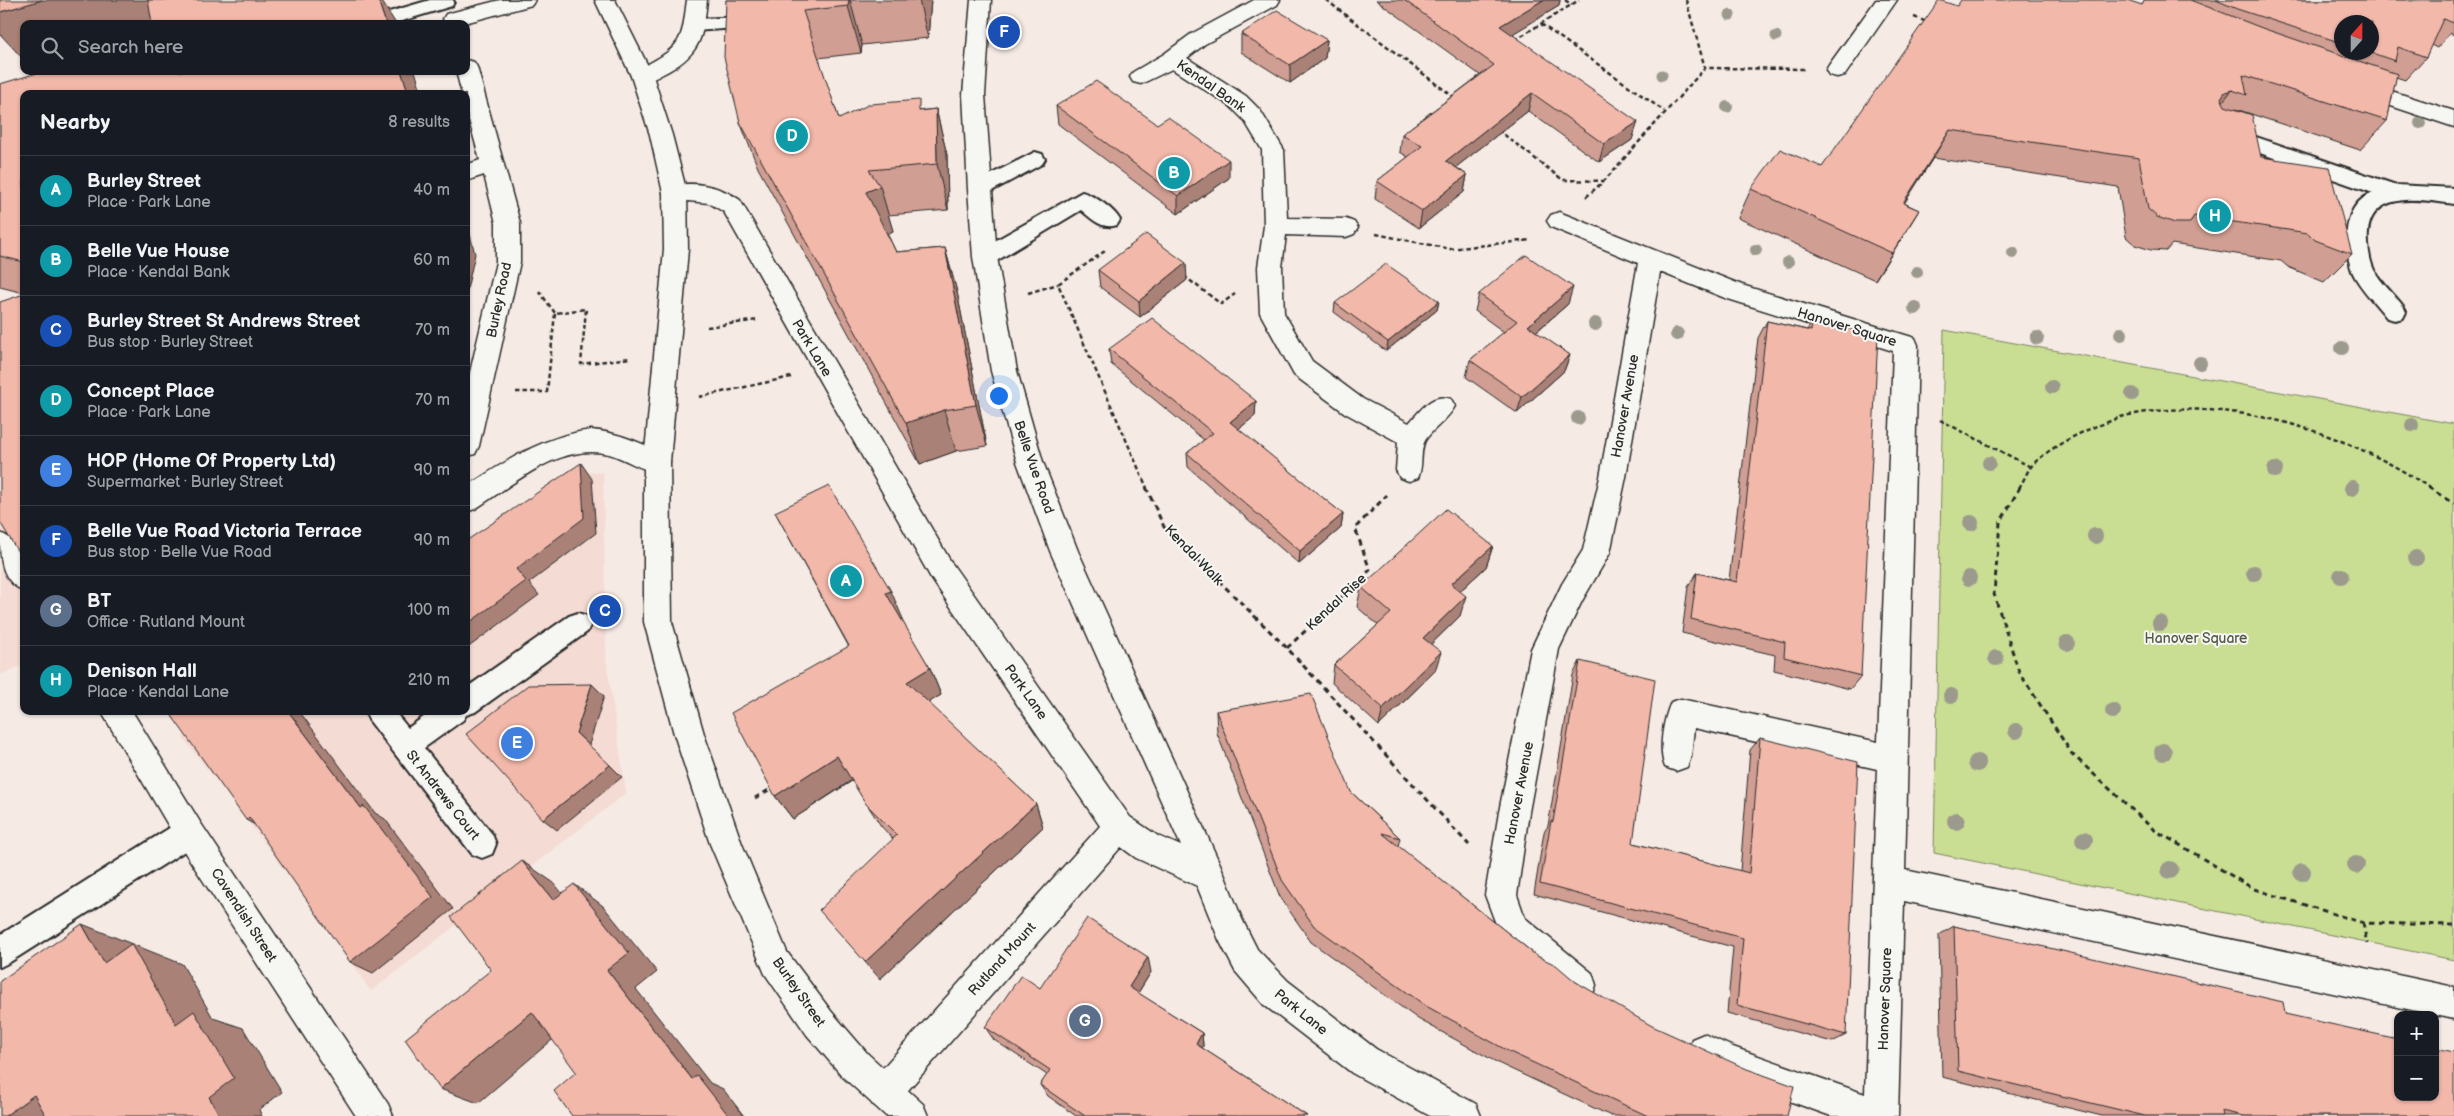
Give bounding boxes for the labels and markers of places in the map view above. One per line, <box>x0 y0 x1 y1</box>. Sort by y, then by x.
pin: F <box>988 13 1020 51</box>
pin: D <box>776 117 808 155</box>
pin: B <box>1158 154 1190 192</box>
pin: H <box>2199 197 2231 235</box>
pin: A <box>830 562 862 600</box>
pin: C <box>589 592 621 630</box>
pin: E <box>501 724 533 762</box>
pin: G <box>1069 1002 1101 1040</box>

